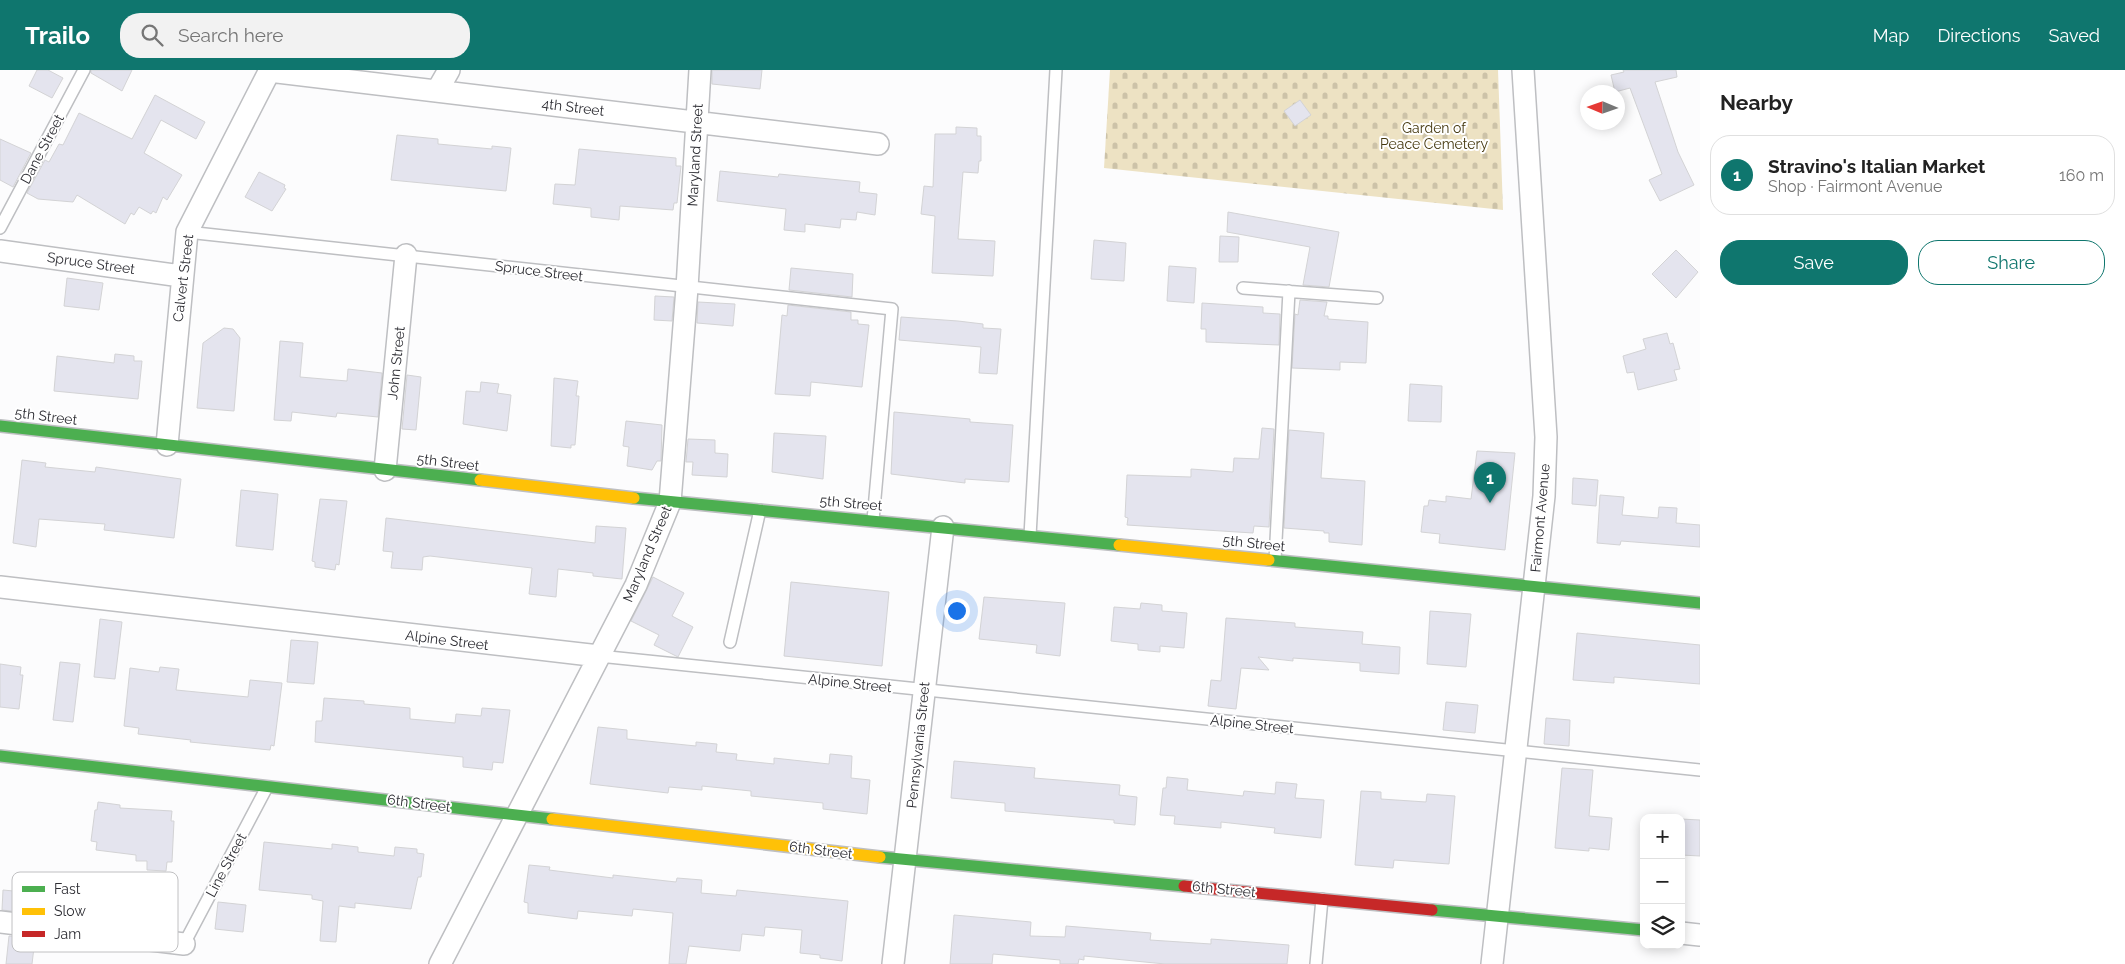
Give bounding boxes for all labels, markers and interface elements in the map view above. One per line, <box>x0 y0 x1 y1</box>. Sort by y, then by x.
search box <box>120 13 470 58</box>
text: Trailo <box>25 21 90 50</box>
icon: search <box>138 21 166 49</box>
text: Search here <box>178 24 283 46</box>
text: Map <box>1873 25 1909 46</box>
text: Directions <box>1937 25 2021 46</box>
text: Saved <box>2049 25 2100 46</box>
north arrow <box>1580 85 1625 130</box>
text: Nearby <box>1720 90 1793 115</box>
street label: 4th Street <box>541 95 605 119</box>
street label: Maryland Street <box>684 103 706 207</box>
street label: Dane Street <box>17 111 67 186</box>
park label: Garden of Peace Cemetery <box>1380 120 1488 152</box>
text: Stravino's Italian Market <box>1768 155 1985 177</box>
text: 1 <box>1733 166 1741 185</box>
text: 160 m <box>2059 166 2104 185</box>
text: Shop · Fairmont Avenue <box>1768 177 1942 196</box>
street label: Calvert Street <box>170 233 196 323</box>
button: Save <box>1720 240 1908 285</box>
button: Share <box>1918 240 2105 285</box>
street label: Spruce Street <box>46 249 136 277</box>
street label: Spruce Street <box>494 258 584 284</box>
street label: John Street <box>384 325 408 400</box>
street label: 5th Street <box>14 404 78 428</box>
street label: 5th Street <box>416 450 480 474</box>
pin: 1 <box>1474 462 1506 503</box>
street label: Fairmont Avenue <box>1527 463 1553 573</box>
street label: 5th Street <box>819 492 883 514</box>
street label: Maryland Street <box>620 503 675 605</box>
street label: 5th Street <box>1222 532 1286 554</box>
your location <box>944 598 970 624</box>
street label: Alpine Street <box>404 627 490 653</box>
street label: Alpine Street <box>808 671 893 695</box>
street label: Pennsylvania Street <box>903 681 933 809</box>
street label: Alpine Street <box>1210 712 1295 736</box>
street label: 6th Street <box>386 791 452 815</box>
map controls <box>1640 814 1685 949</box>
button: + <box>1640 814 1685 859</box>
street label: Line Street <box>203 830 250 900</box>
street label: 6th Street <box>788 838 854 862</box>
button: − <box>1640 859 1685 904</box>
legend <box>12 872 178 952</box>
street label: 6th Street <box>1191 878 1257 900</box>
text: Fast <box>54 881 81 897</box>
text: Slow <box>54 903 86 919</box>
button: layers <box>1640 904 1685 949</box>
text: Jam <box>54 926 81 942</box>

